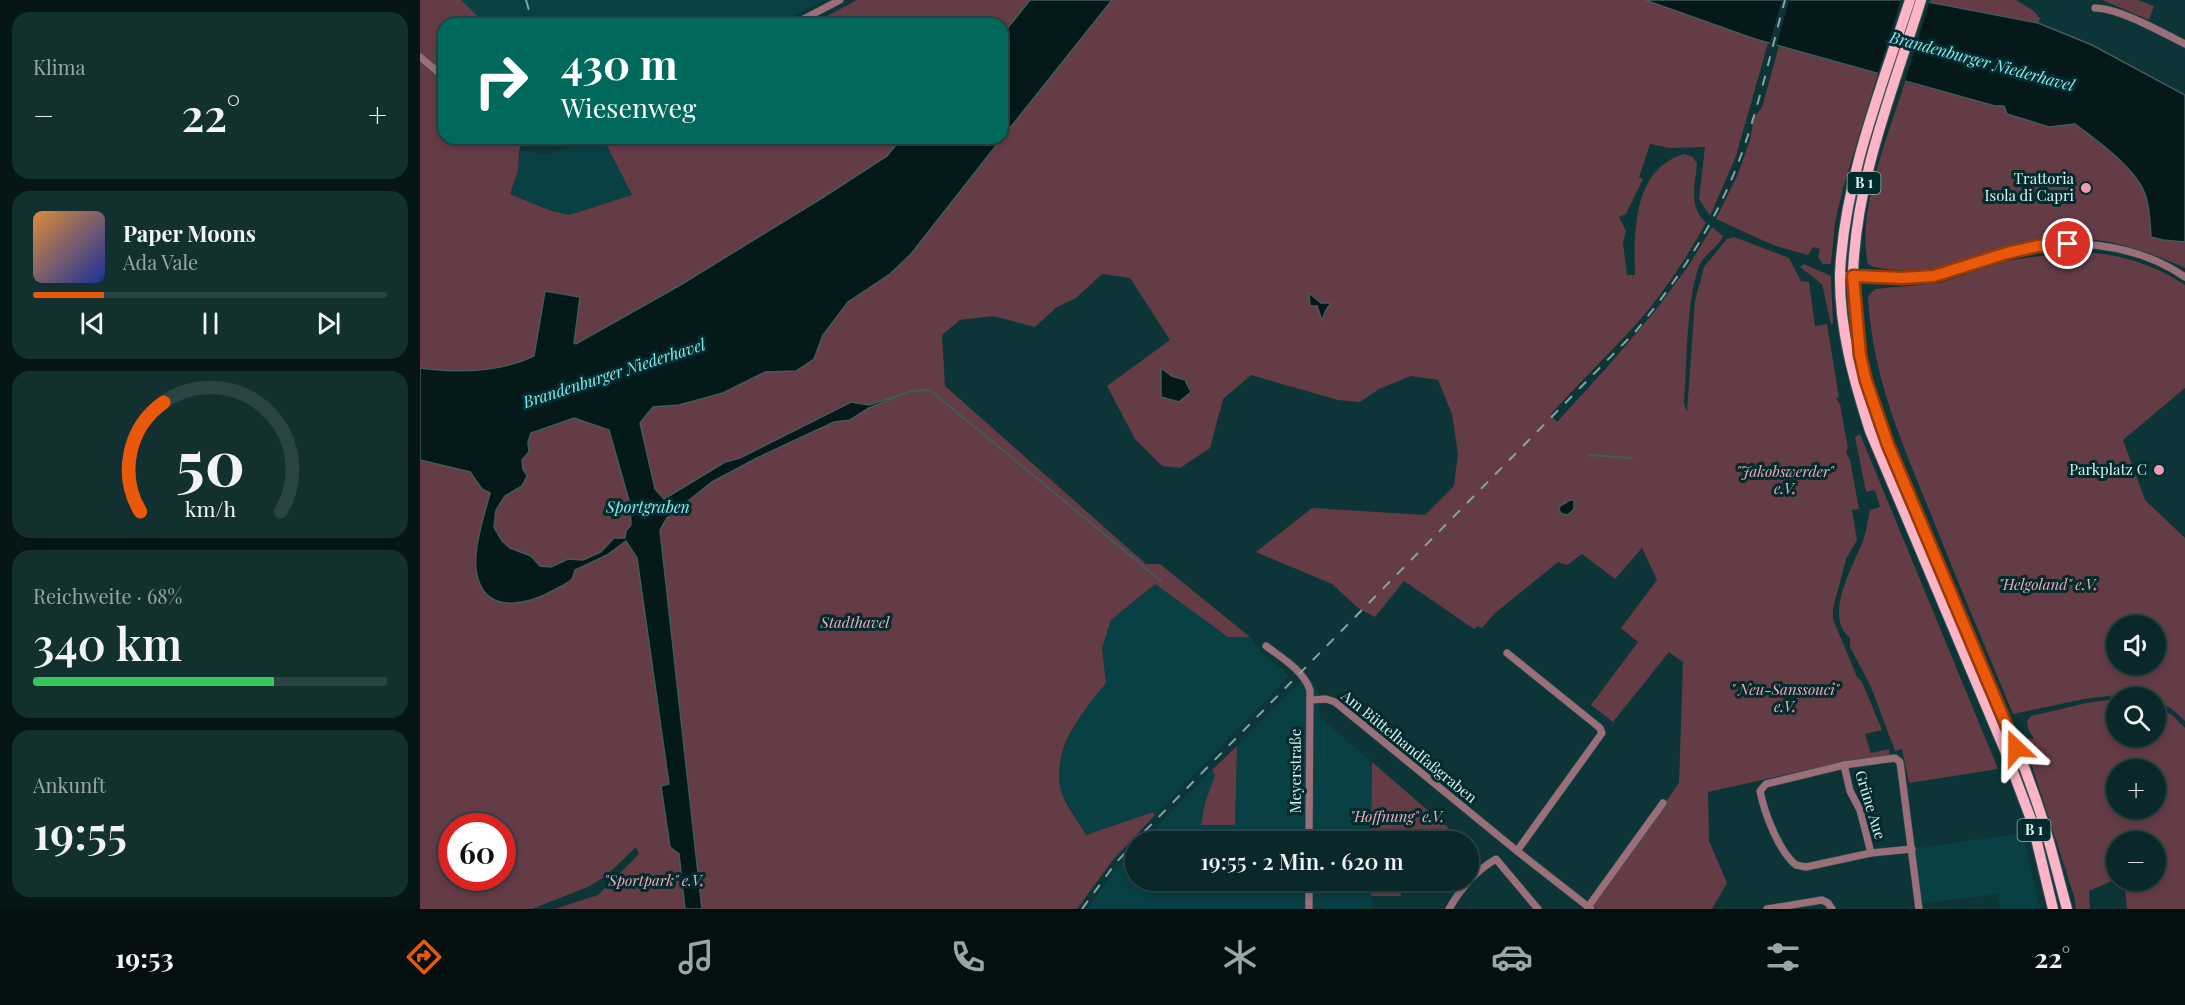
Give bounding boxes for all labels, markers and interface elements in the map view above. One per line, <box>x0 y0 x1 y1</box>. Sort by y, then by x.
water label: Brandenburger Niederhavel <box>1886 25 2077 95</box>
text: 430 m <box>561 35 678 91</box>
icon: right <box>462 42 540 120</box>
text: Klima <box>33 53 85 80</box>
text: 22° <box>181 83 241 143</box>
text: Wiesenweg <box>561 89 696 125</box>
text: − <box>33 92 54 136</box>
text: + <box>368 92 387 136</box>
place label: Trattoria Isola di Capri <box>1984 168 2075 205</box>
road number: B 1 <box>1848 172 1880 194</box>
marker: Trattoria Isola di Capri <box>2079 181 2093 195</box>
text: Paper Moons <box>123 218 256 248</box>
pin <box>2042 218 2093 269</box>
icon: arrive <box>2051 227 2084 260</box>
text: Ada Vale <box>123 248 198 275</box>
icon: previous <box>76 307 109 340</box>
icon: pause <box>194 307 227 340</box>
icon: next <box>312 307 345 340</box>
water label: Brandenburger Niederhavel <box>519 333 708 412</box>
text: 50 <box>176 418 244 502</box>
place label: Parkplatz C <box>2069 459 2147 479</box>
park label: "Jakobswerder" e.V. <box>1736 461 1835 498</box>
marker: Parkplatz C <box>2152 463 2166 477</box>
text: km/h <box>184 494 236 522</box>
water label: Sportgraben <box>605 496 690 517</box>
park label: "Helgoland" e.V. <box>1999 574 2097 594</box>
text: Reichweite · 68% <box>33 582 182 609</box>
text: 340 km <box>33 612 182 672</box>
park label: Stadthavel <box>820 612 890 632</box>
map controls <box>2106 615 2166 891</box>
button: sound <box>2106 615 2166 675</box>
park label: " Neu-Sanssouci" e.V. <box>1731 679 1841 716</box>
street label: Am Büttelhandfaßgraben <box>1337 685 1482 807</box>
button: search <box>2106 687 2166 747</box>
position arrow <box>1984 716 2048 780</box>
street label: Meyerstraße <box>1285 729 1305 813</box>
button: + <box>2106 759 2166 819</box>
street label: Grüne Aue <box>1851 768 1891 842</box>
text: Ankunft <box>33 771 106 798</box>
text: 19:55 <box>33 801 127 861</box>
park label: "Hoffnung" e.V. <box>1350 806 1444 826</box>
speed limit sign: 60 <box>438 813 516 891</box>
road number: B 1 <box>2018 819 2050 841</box>
button: − <box>2106 831 2166 891</box>
text: 19:55 · 2 Min. · 620 m <box>1201 846 1404 876</box>
park label: "Sportpark" e.V. <box>604 870 704 890</box>
icon: directions <box>403 936 445 978</box>
icon: music <box>675 936 717 978</box>
icon: phone <box>947 936 989 978</box>
icon: climate <box>1219 936 1261 978</box>
icon: car <box>1491 936 1533 978</box>
icon: filters <box>1762 936 1804 978</box>
text: 19:53 <box>115 939 174 975</box>
text: 22° <box>2034 939 2070 975</box>

